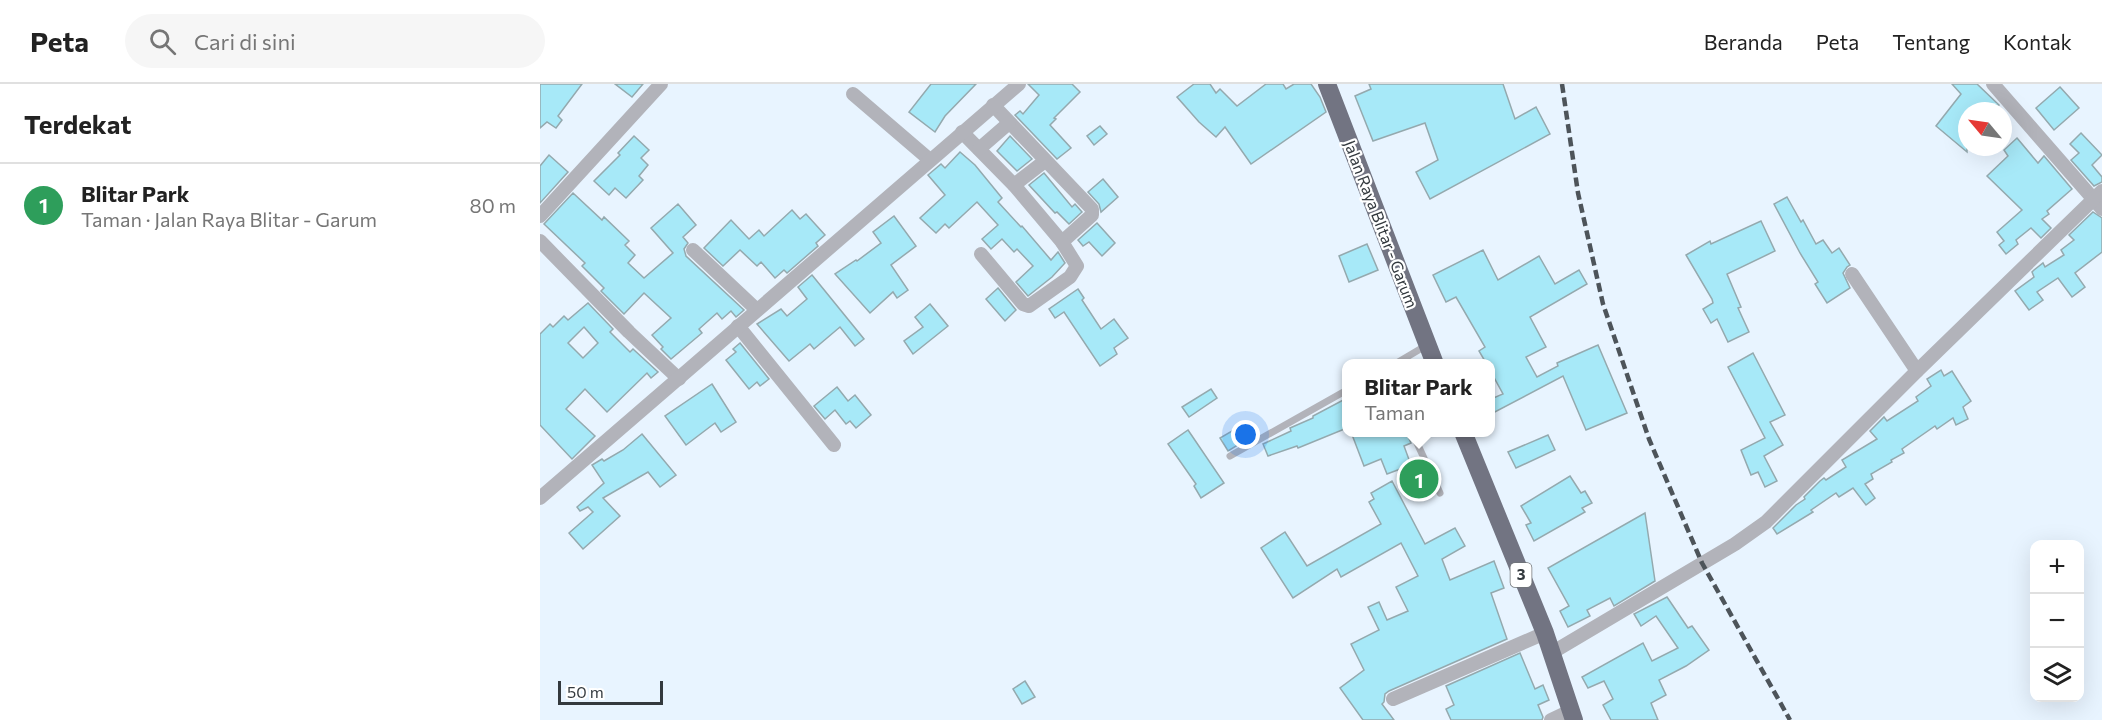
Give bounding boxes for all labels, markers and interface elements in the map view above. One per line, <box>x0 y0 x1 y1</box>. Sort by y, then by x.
search box <box>125 14 545 68</box>
text: Peta <box>30 24 89 58</box>
icon: search <box>146 25 179 58</box>
text: Cari di sini <box>194 28 296 55</box>
text: Beranda <box>1704 29 1783 54</box>
text: Peta <box>1816 29 1859 54</box>
text: Tentang <box>1892 29 1970 54</box>
text: Kontak <box>2003 29 2072 54</box>
north arrow <box>1958 102 2012 156</box>
text: Terdekat <box>24 108 131 139</box>
street label: Jalan Raya Blitar - Garum <box>1341 137 1422 310</box>
text: Blitar Park <box>81 180 189 207</box>
text: 1 <box>39 193 48 217</box>
text: 80 m <box>470 193 516 217</box>
text: Taman · Jalan Raya Blitar - Garum <box>81 207 377 231</box>
popup <box>1342 359 1495 437</box>
text: Blitar Park <box>1364 373 1473 400</box>
text: Taman <box>1364 400 1425 424</box>
your location <box>1231 420 1260 449</box>
pin: 1 <box>1400 456 1438 502</box>
map controls <box>2030 540 2084 702</box>
button: + <box>2030 540 2084 594</box>
road number: 3 <box>1510 563 1532 587</box>
button: − <box>2030 594 2084 648</box>
button: layers <box>2030 648 2084 702</box>
scale bar <box>558 678 663 706</box>
text: 50 m <box>567 682 604 701</box>

